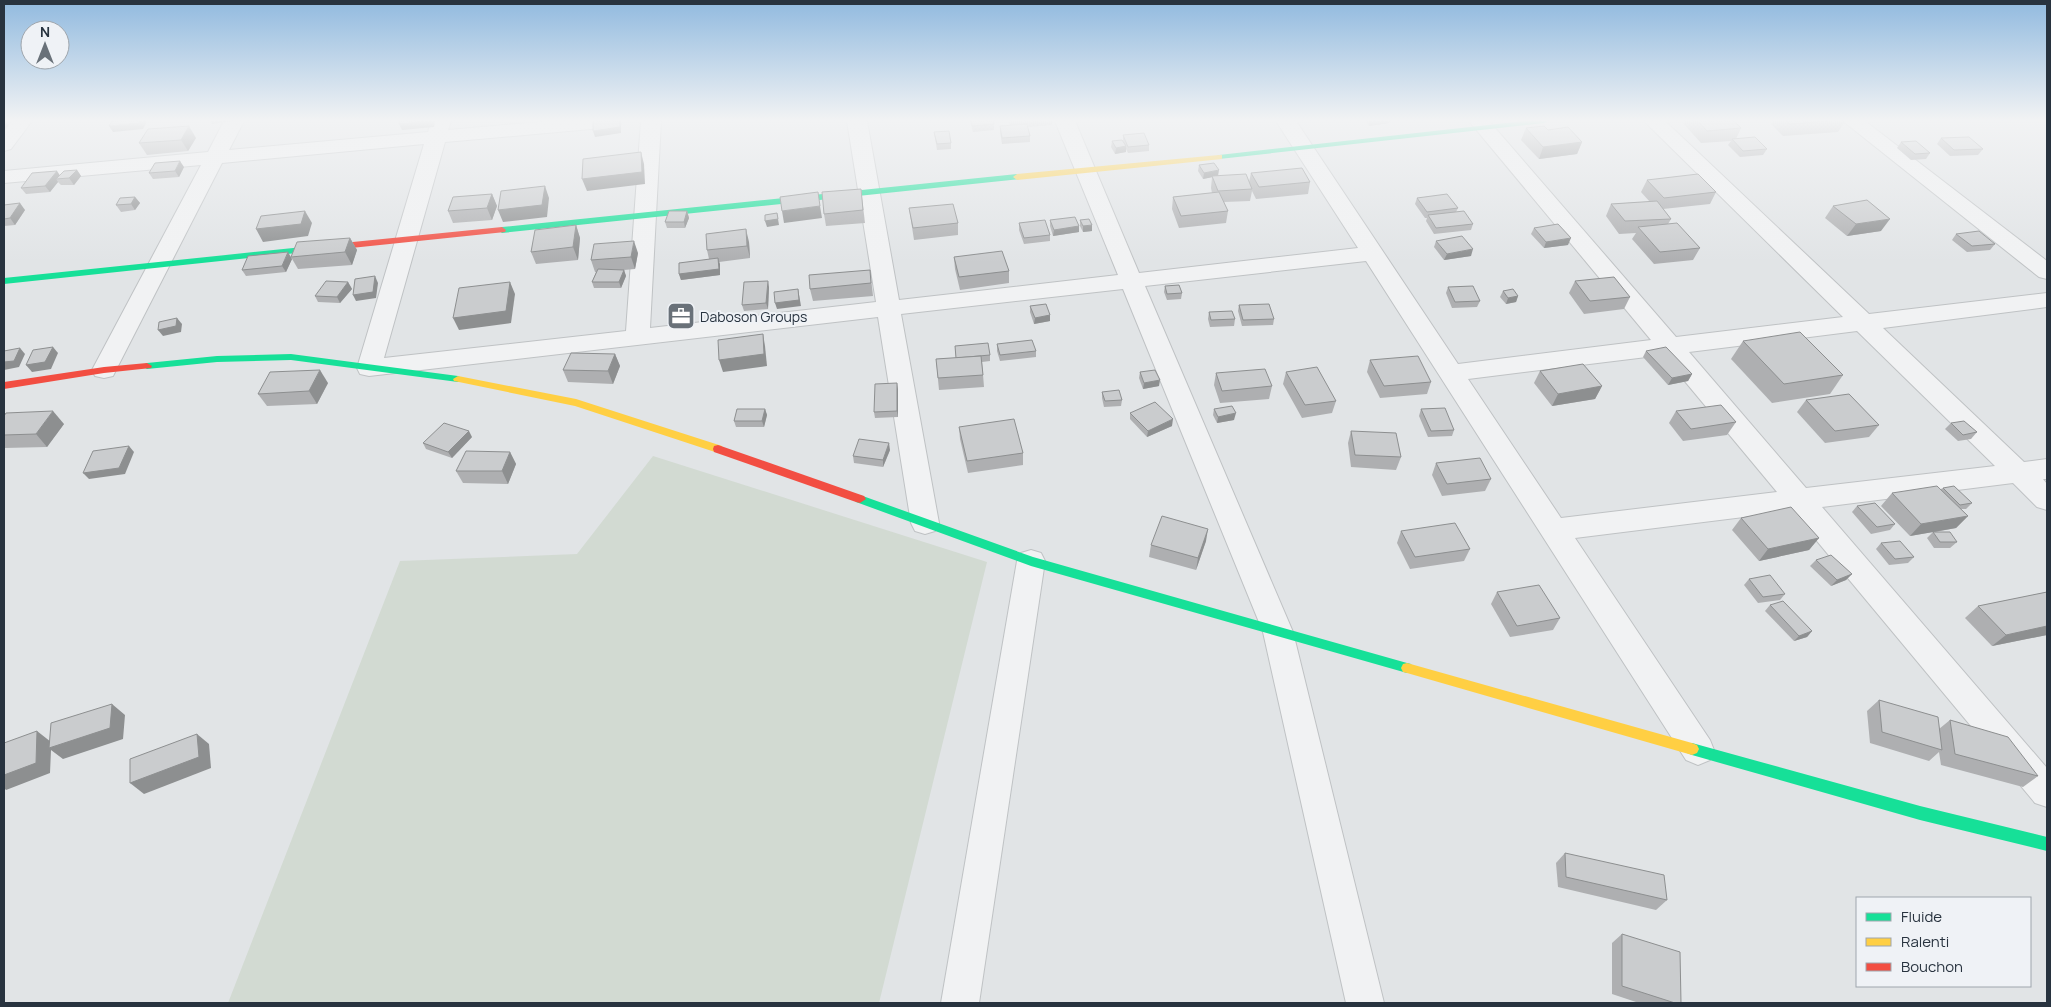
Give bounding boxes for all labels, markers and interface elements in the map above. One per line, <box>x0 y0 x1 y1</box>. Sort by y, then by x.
north arrow <box>20 20 70 70</box>
text: N <box>40 22 50 41</box>
office icon: Daboson Groups <box>666 301 696 331</box>
place label: Daboson Groups <box>700 307 807 326</box>
legend <box>1856 897 2031 987</box>
text: Fluide <box>1901 906 1942 927</box>
text: Ralenti <box>1901 931 1949 952</box>
text: Bouchon <box>1901 956 1963 977</box>

